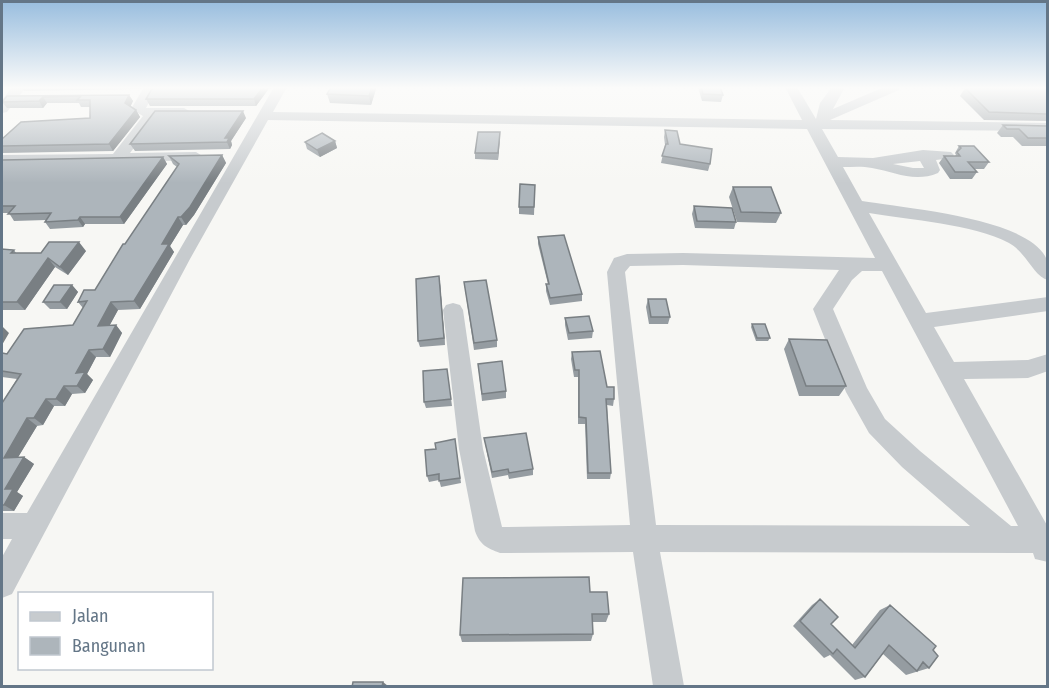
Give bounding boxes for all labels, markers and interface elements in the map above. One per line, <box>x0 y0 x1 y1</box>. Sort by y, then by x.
legend <box>18 592 213 670</box>
text: Jalan <box>72 605 109 627</box>
text: Bangunan <box>72 635 146 657</box>

